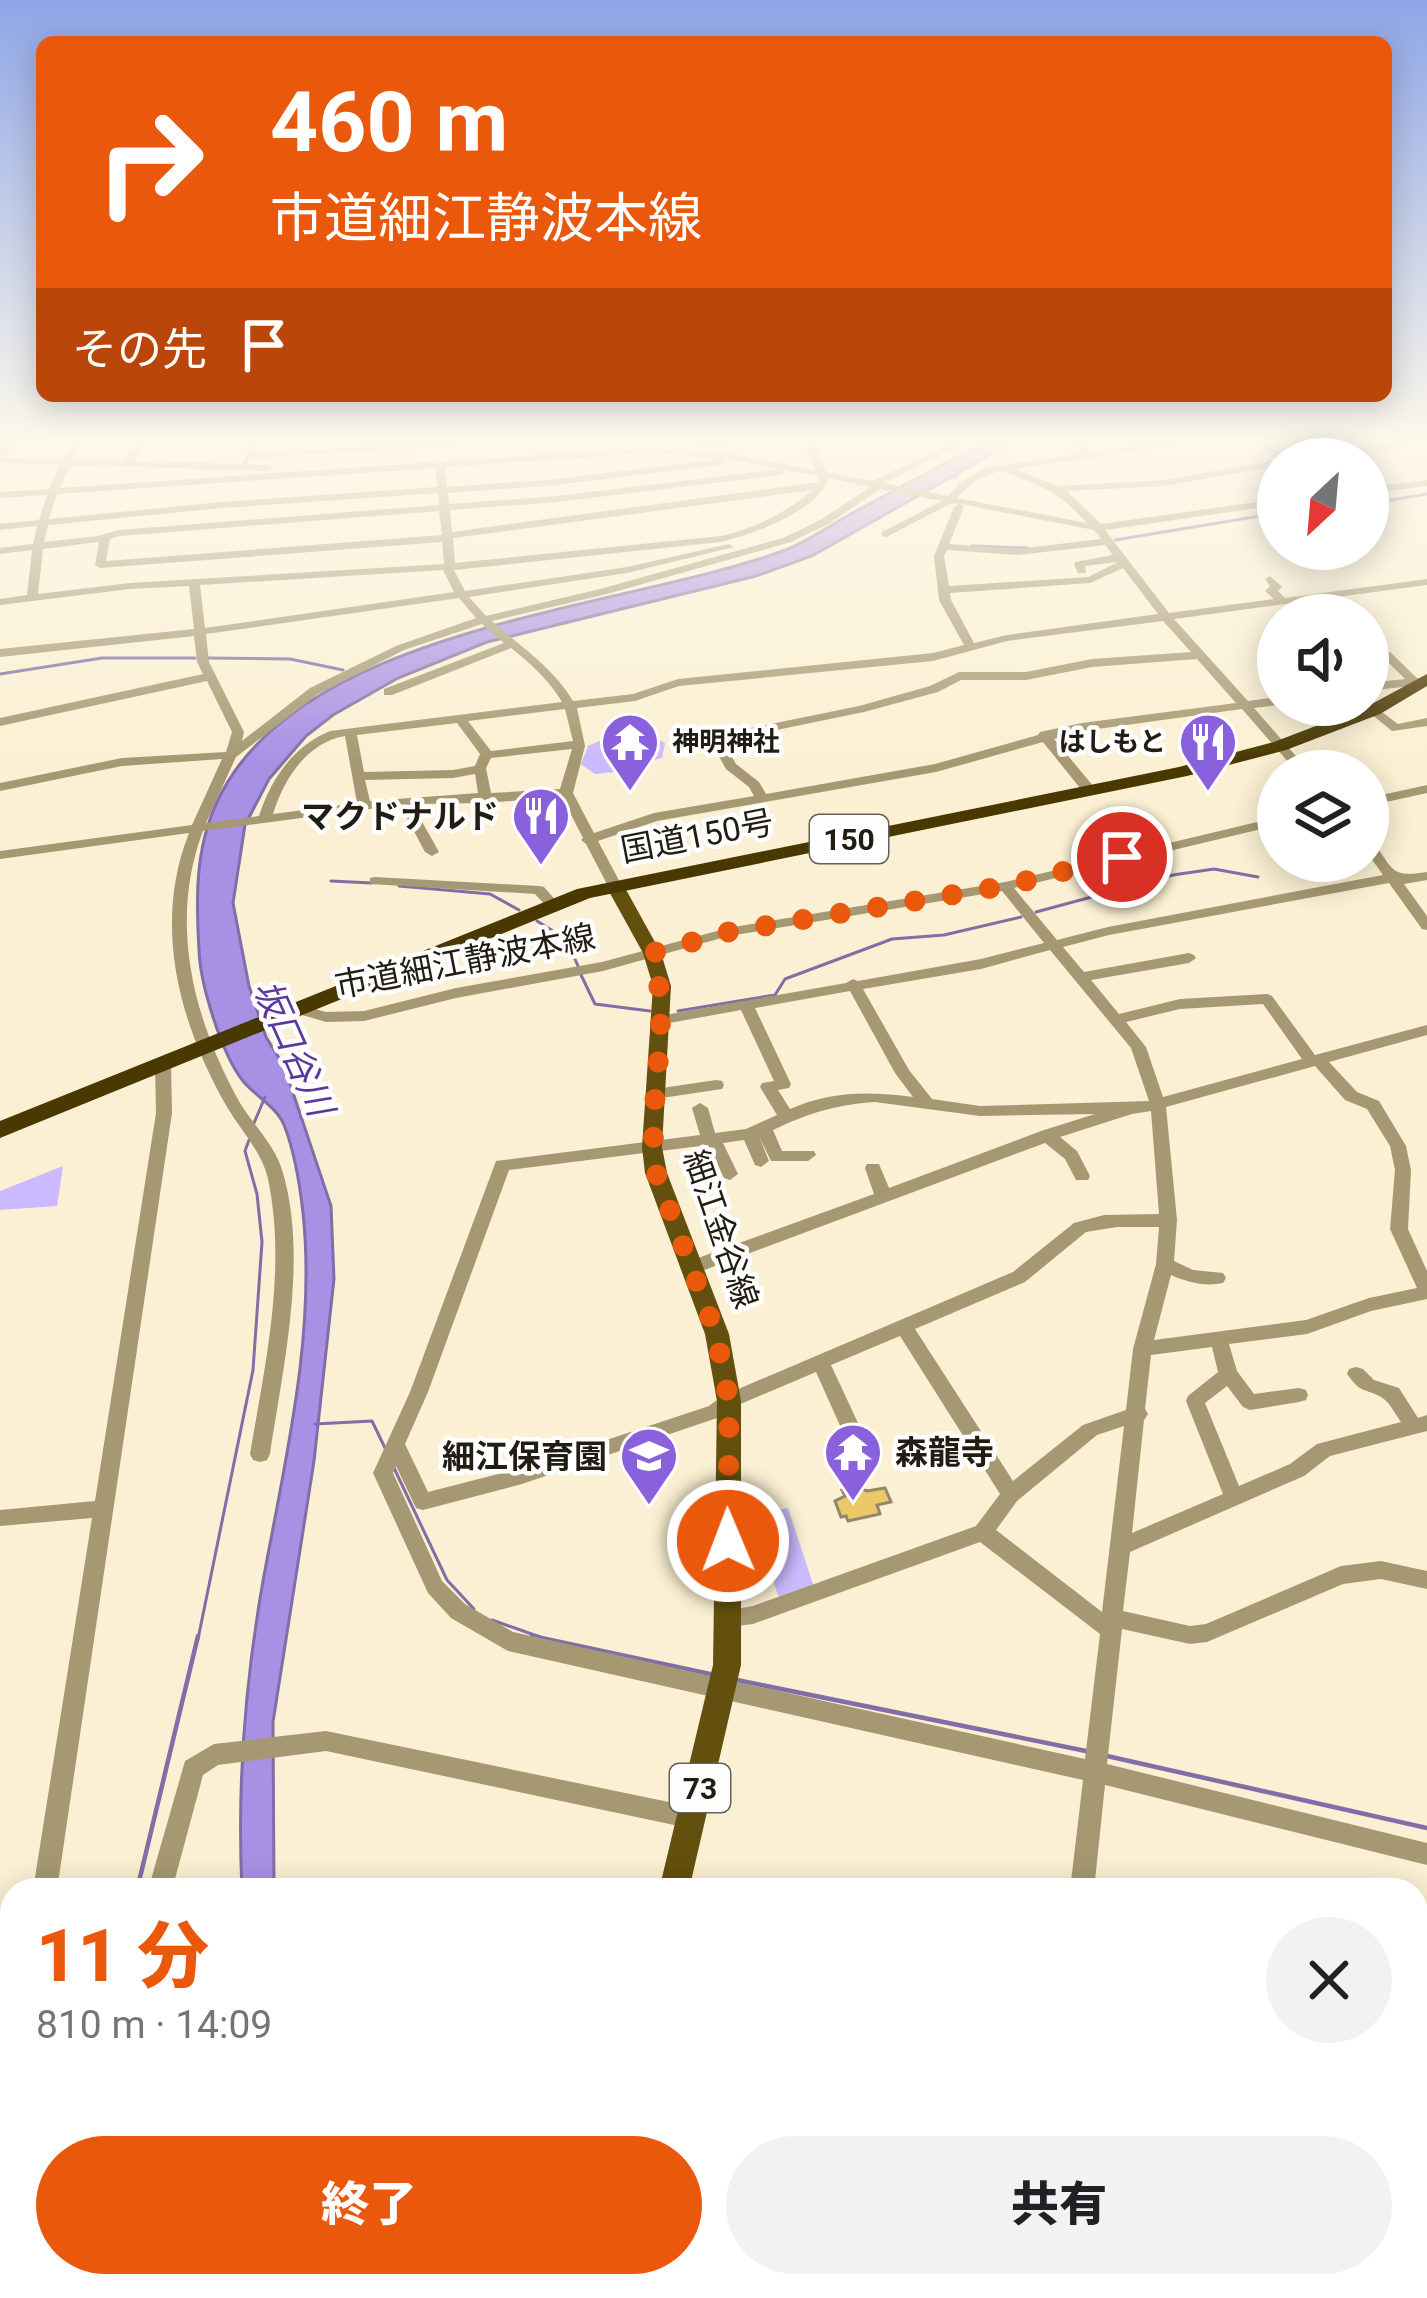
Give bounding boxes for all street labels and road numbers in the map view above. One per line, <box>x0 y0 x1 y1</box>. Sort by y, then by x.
street label: 国道150号 <box>617 802 777 870</box>
road number: 150 <box>810 815 888 863</box>
street label: 市道細江静波本線 <box>332 917 598 1005</box>
street label: 細江金谷線 <box>676 1145 766 1313</box>
road number: 73 <box>670 1764 730 1812</box>

